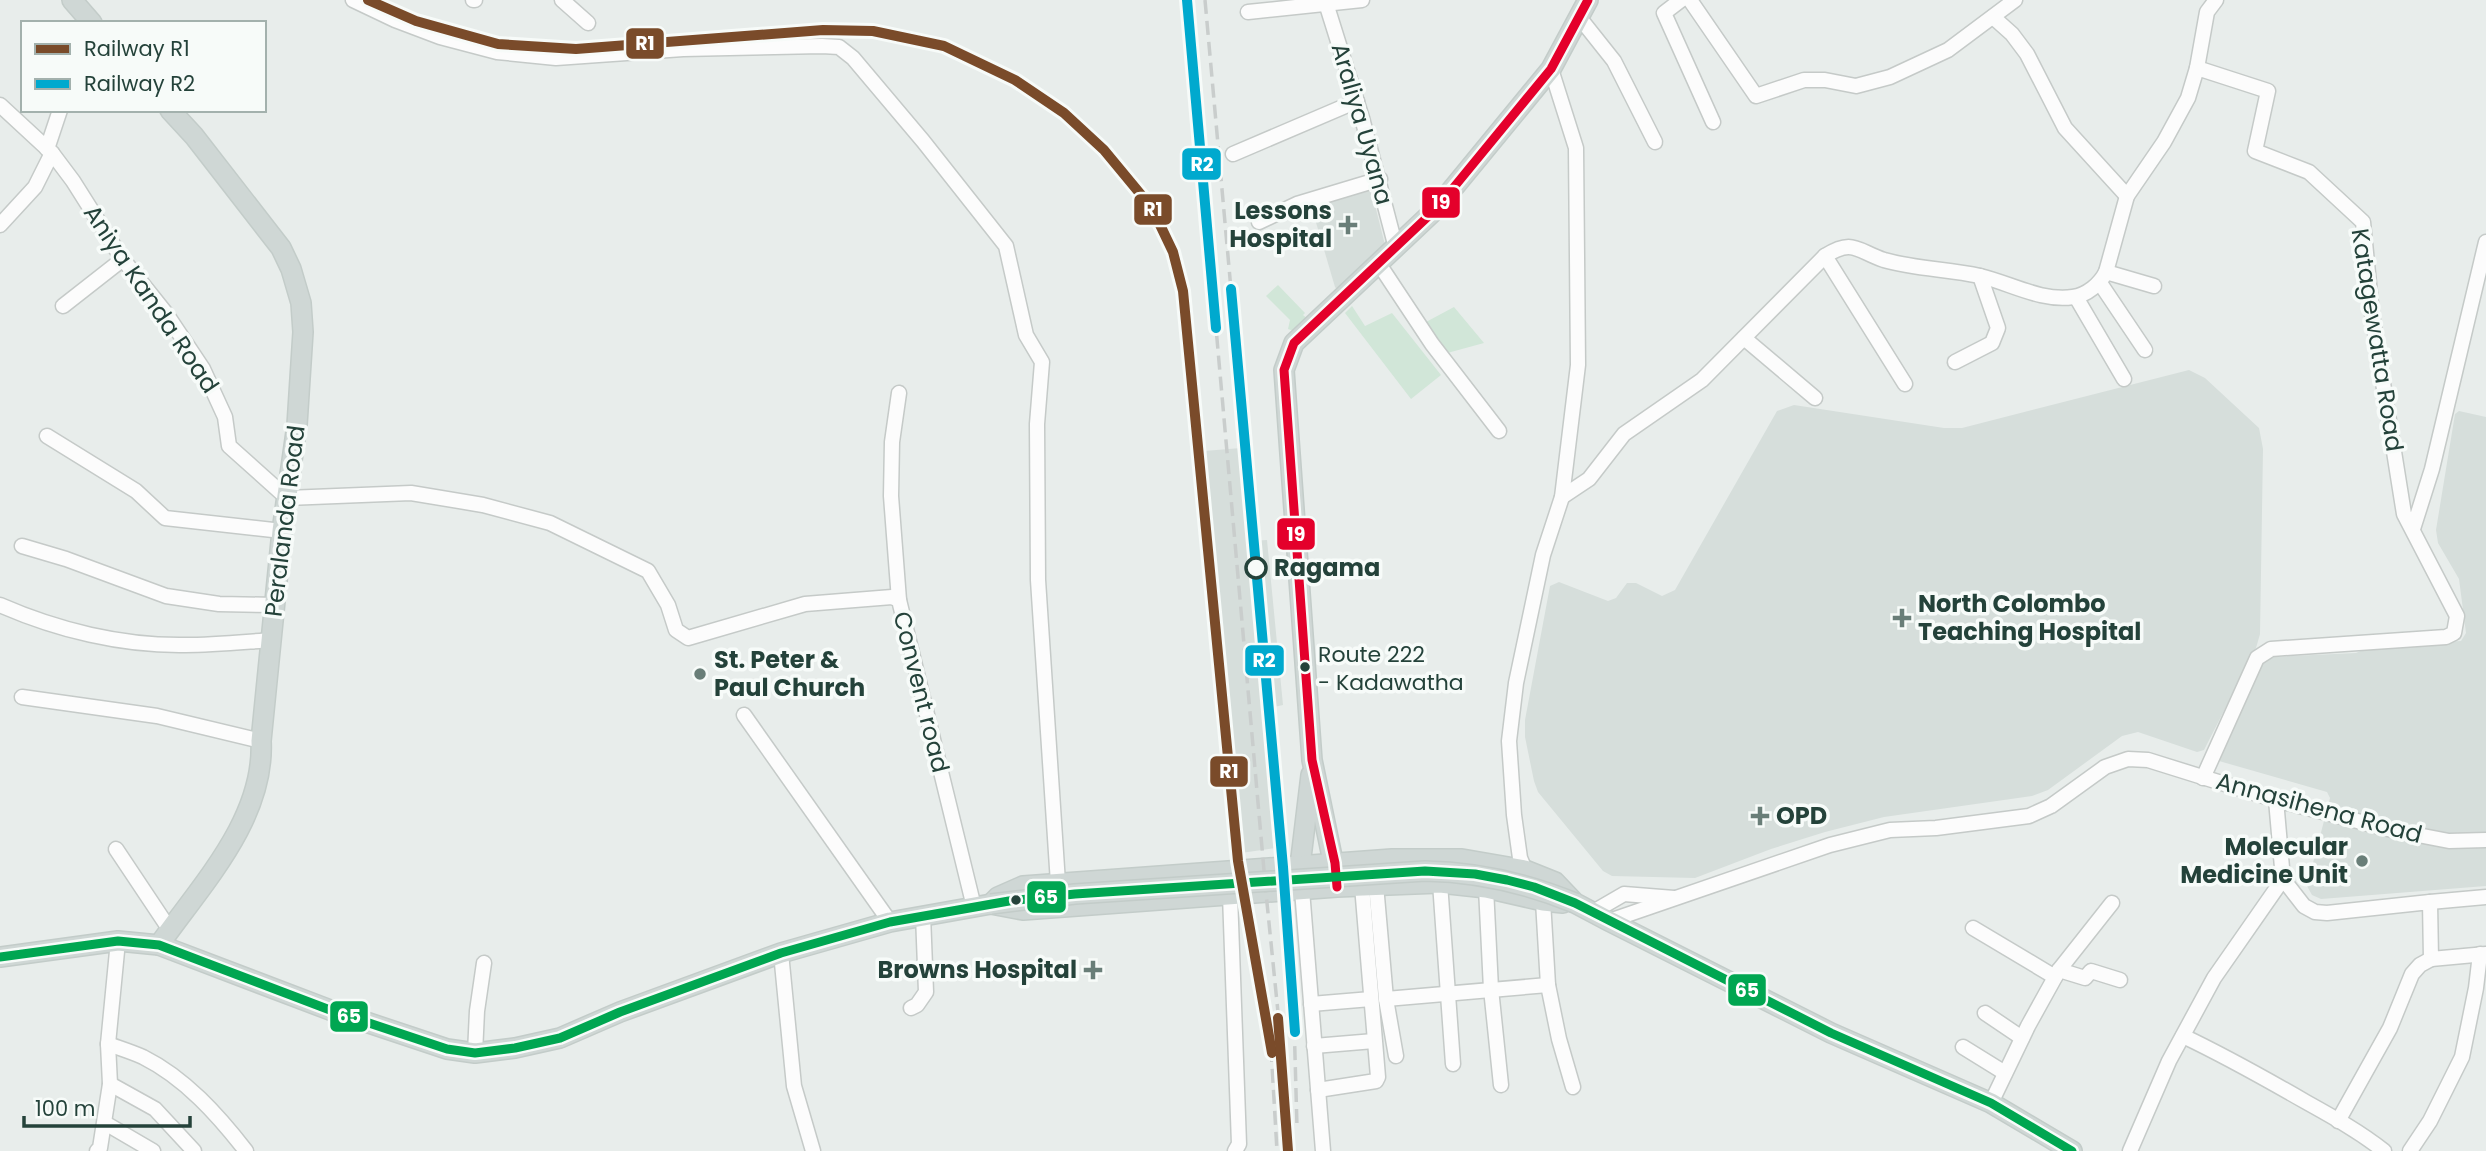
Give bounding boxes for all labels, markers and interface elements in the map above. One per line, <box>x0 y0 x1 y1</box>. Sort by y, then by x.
legend <box>21 21 266 112</box>
line badge: R1 <box>625 27 665 60</box>
text: R1 <box>635 30 655 57</box>
text: Railway R1 <box>84 34 190 63</box>
street label: Araliya Uyana <box>1324 39 1401 209</box>
text: Railway R2 <box>84 69 195 98</box>
line badge: R2 <box>1181 147 1222 181</box>
text: R2 <box>1190 151 1214 178</box>
line badge: 19 <box>1421 186 1461 219</box>
text: 19 <box>1432 189 1450 216</box>
line badge: R1 <box>1133 193 1173 226</box>
place label: Lessons Hospital <box>1229 194 1332 255</box>
text: R1 <box>1143 196 1163 223</box>
street label: Aniya Kanda Road <box>76 198 227 399</box>
marker: Lessons Hospital <box>1338 215 1358 235</box>
street label: Katagewatta Road <box>2344 226 2411 454</box>
street label: Peralanda Road <box>256 423 313 619</box>
line badge: 19 <box>1276 517 1316 551</box>
text: 19 <box>1287 521 1305 548</box>
place label: Ragama <box>1274 551 1380 584</box>
marker: Ragama <box>1245 557 1267 579</box>
place label: North Colombo Teaching Hospital <box>1918 587 2141 648</box>
street label: Convent road <box>886 608 957 776</box>
marker: North Colombo Teaching Hospital <box>1892 608 1912 628</box>
place label: Route 222 - Kadawatha <box>1318 639 1464 698</box>
place label: St. Peter & Paul Church <box>714 643 865 704</box>
line badge: R2 <box>1244 644 1285 677</box>
text: R2 <box>1252 647 1276 674</box>
marker: Route 222 - Kadawatha <box>1298 660 1312 674</box>
marker: St. Peter & Paul Church <box>692 666 708 682</box>
line badge: R1 <box>1209 755 1249 788</box>
text: R1 <box>1219 758 1239 785</box>
street label: Annasihena Road <box>2212 764 2426 851</box>
place label: OPD <box>1776 799 1827 832</box>
marker: OPD <box>1750 806 1770 826</box>
place label: Molecular Medicine Unit <box>2180 830 2348 891</box>
marker: Molecular Medicine Unit <box>2354 853 2370 869</box>
line badge: 65 <box>1026 880 1067 914</box>
text: 65 <box>1034 884 1058 911</box>
unlabelled marker <box>1009 893 1023 907</box>
place label: Browns Hospital <box>877 953 1077 986</box>
marker: Browns Hospital <box>1083 960 1103 980</box>
line badge: 65 <box>1727 973 1767 1007</box>
text: 65 <box>1735 977 1759 1004</box>
line badge: 65 <box>329 1000 369 1033</box>
text: 65 <box>337 1003 361 1030</box>
scale bar <box>24 1084 191 1128</box>
text: 100 m <box>35 1094 95 1123</box>

